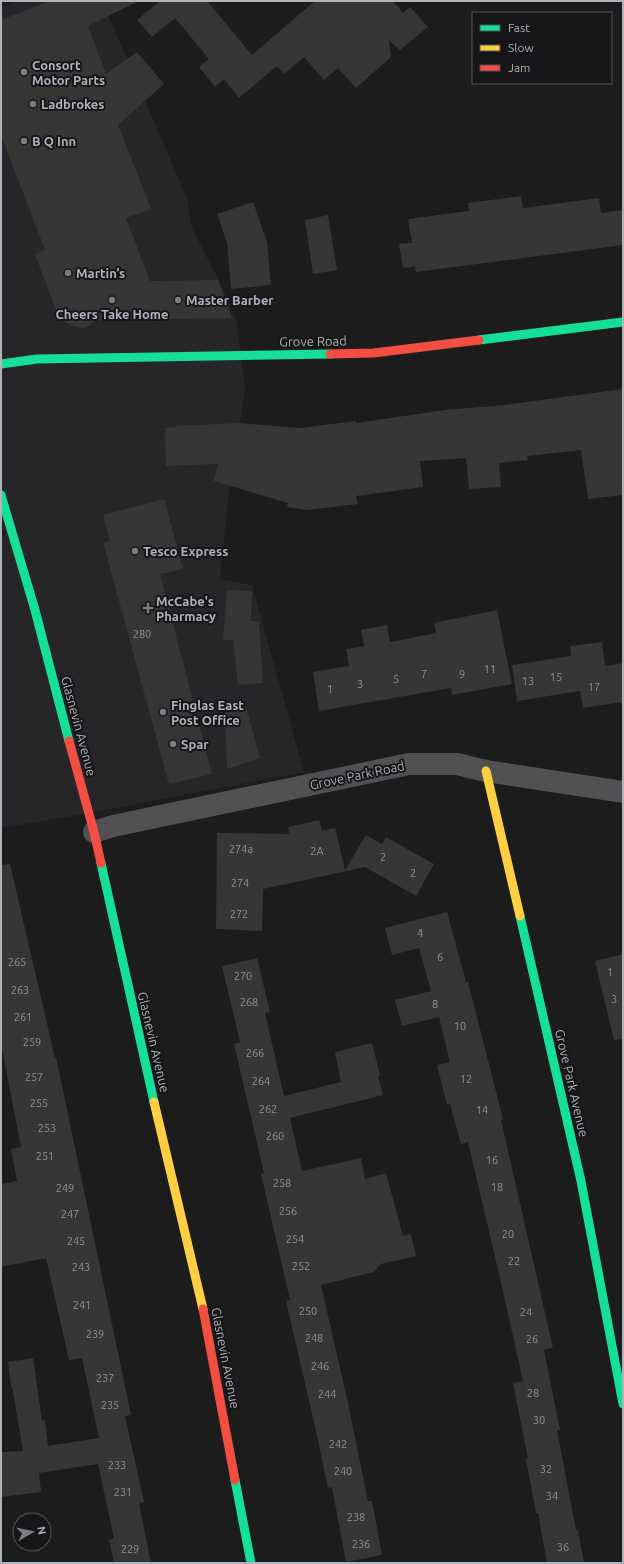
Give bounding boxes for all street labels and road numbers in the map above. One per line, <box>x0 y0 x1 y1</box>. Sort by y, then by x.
street label: Grove Road <box>279 333 347 349</box>
street label: Glasnevin Avenue <box>59 675 99 777</box>
street label: Grove Park Road <box>308 758 406 792</box>
street label: Glasnevin Avenue <box>136 990 172 1094</box>
street label: Grove Park Avenue <box>553 1028 591 1138</box>
street label: Glasnevin Avenue <box>209 1306 243 1410</box>

